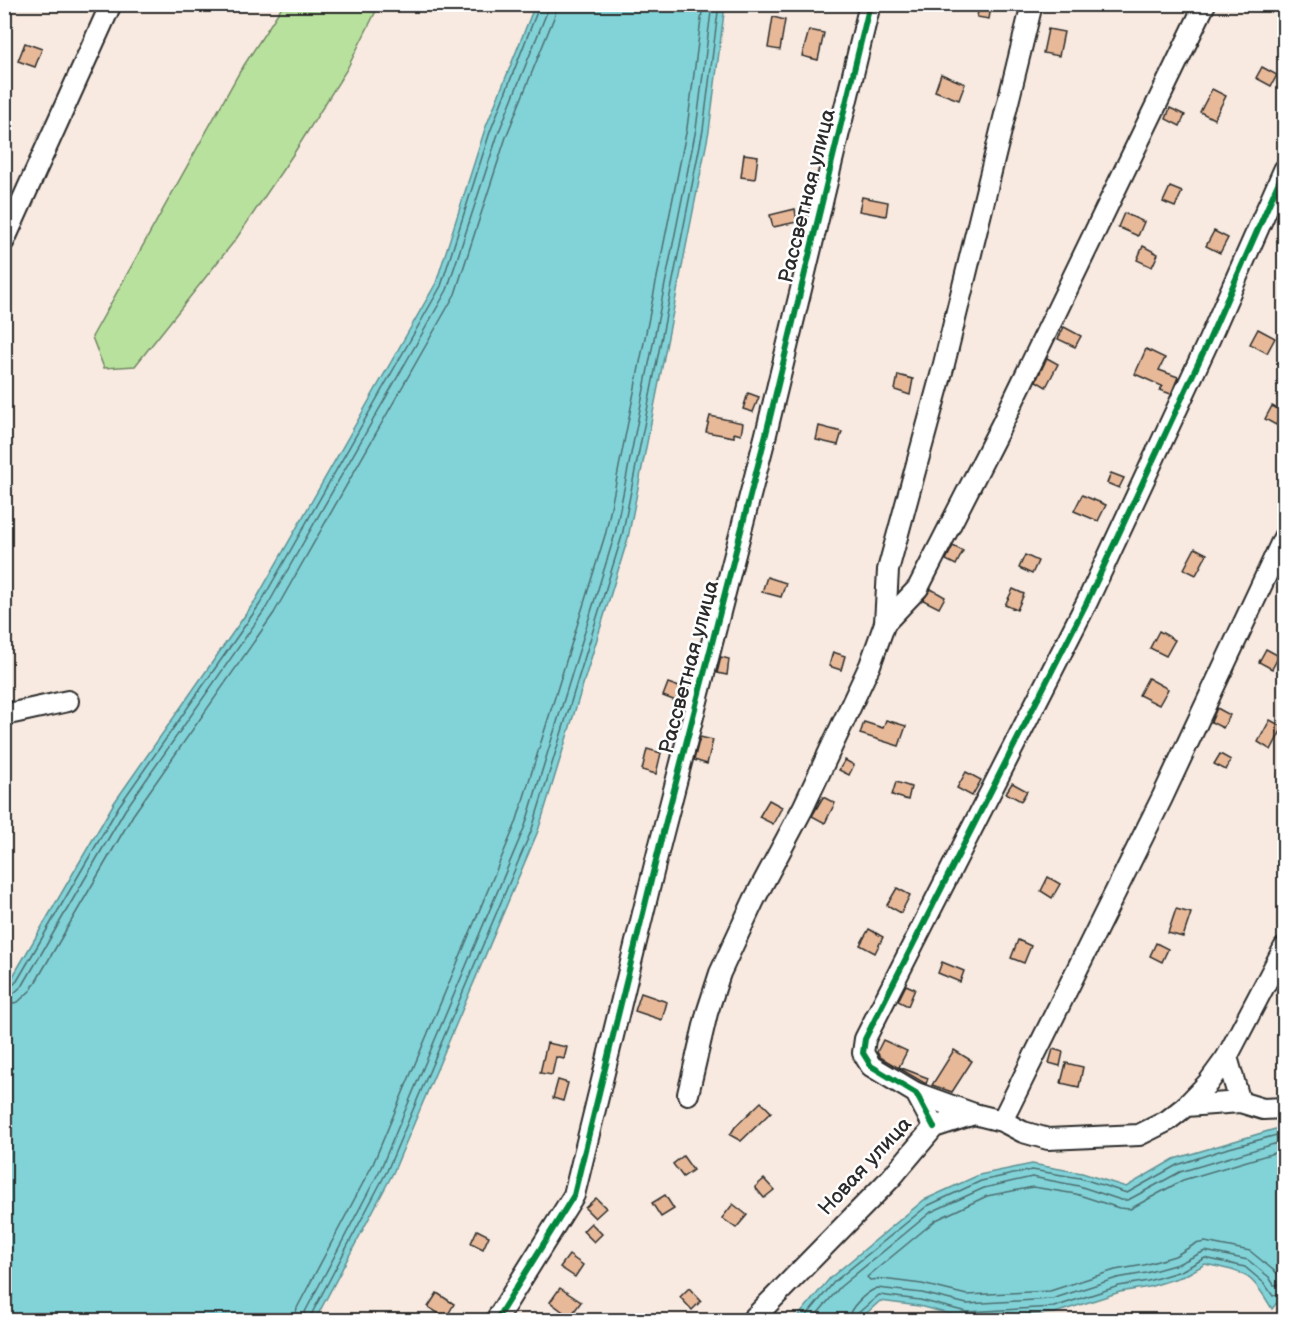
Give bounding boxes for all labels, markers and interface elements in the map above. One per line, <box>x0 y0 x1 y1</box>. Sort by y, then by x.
street label: Рассветная улица <box>773 106 841 286</box>
street label: Рассветная улица <box>654 577 724 756</box>
street label: Новая улица <box>813 1111 917 1220</box>

